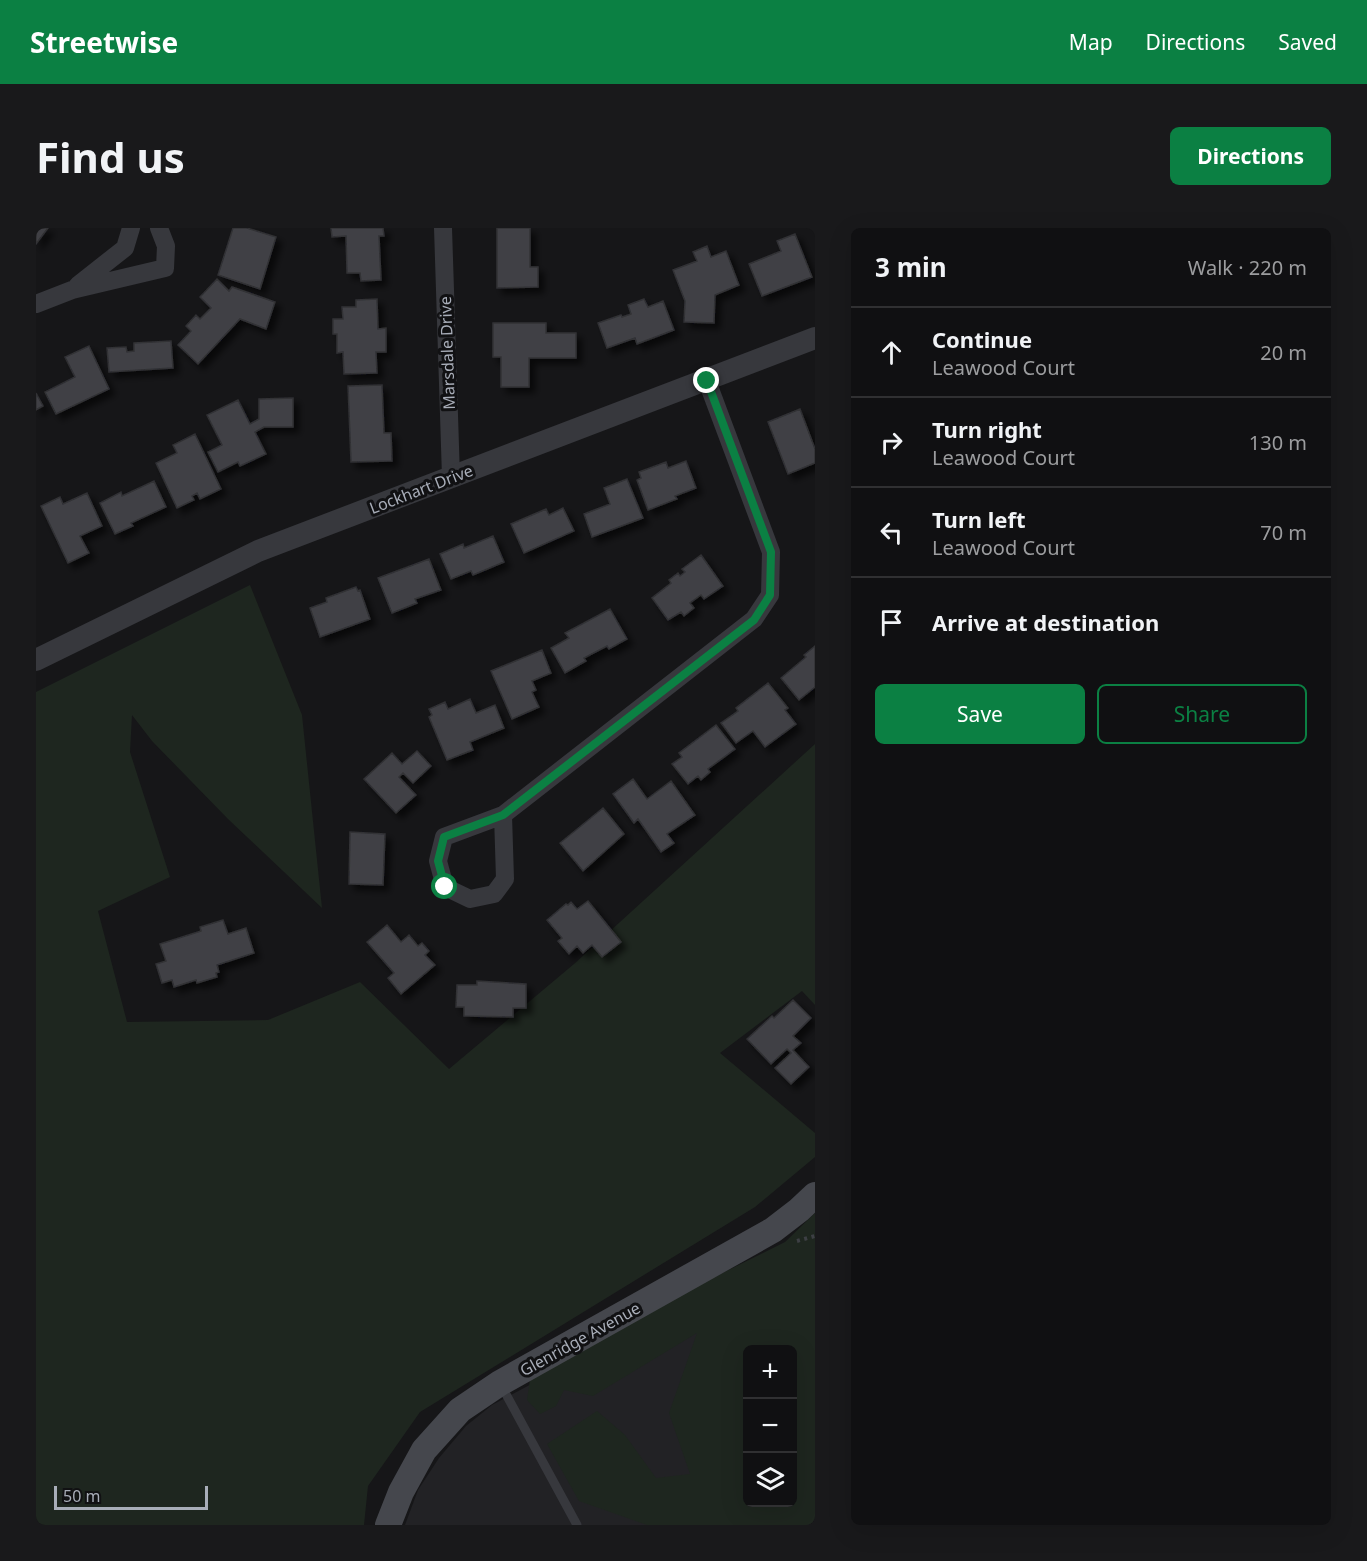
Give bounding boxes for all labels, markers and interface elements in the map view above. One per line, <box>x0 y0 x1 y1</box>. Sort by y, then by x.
text: Streetwise <box>30 23 178 61</box>
text: Map <box>1069 28 1113 56</box>
text: Directions <box>1146 28 1245 56</box>
text: Saved <box>1278 28 1337 56</box>
button: Directions <box>1170 127 1331 185</box>
text: Find us <box>36 128 185 185</box>
text: 3 min <box>875 249 947 285</box>
text: Walk · 220 m <box>1188 254 1307 281</box>
street label: Marsdale Drive <box>434 296 460 410</box>
text: Continue <box>932 324 1032 354</box>
icon: ahead <box>875 336 908 369</box>
text: 20 m <box>1260 339 1307 366</box>
text: Leawood Court <box>932 354 1075 381</box>
route end <box>693 367 719 393</box>
text: Turn right <box>932 414 1042 444</box>
icon: right <box>875 426 908 459</box>
text: 130 m <box>1249 429 1307 456</box>
text: Leawood Court <box>932 444 1075 471</box>
street label: Lockhart Drive <box>366 459 476 519</box>
text: Turn left <box>932 504 1026 534</box>
icon: left <box>875 516 908 549</box>
text: 70 m <box>1260 519 1307 546</box>
text: Leawood Court <box>932 534 1075 561</box>
icon: arrive <box>875 606 908 639</box>
text: Arrive at destination <box>932 607 1159 637</box>
button: Save <box>875 684 1085 744</box>
button: Share <box>1097 684 1307 744</box>
route start <box>431 873 457 899</box>
street label: Glenridge Avenue <box>516 1297 644 1381</box>
map controls <box>743 1345 797 1507</box>
button: + <box>743 1345 797 1399</box>
button: − <box>743 1399 797 1453</box>
button: layers <box>743 1453 797 1507</box>
scale bar <box>54 1483 208 1510</box>
text: 50 m <box>63 1485 100 1507</box>

